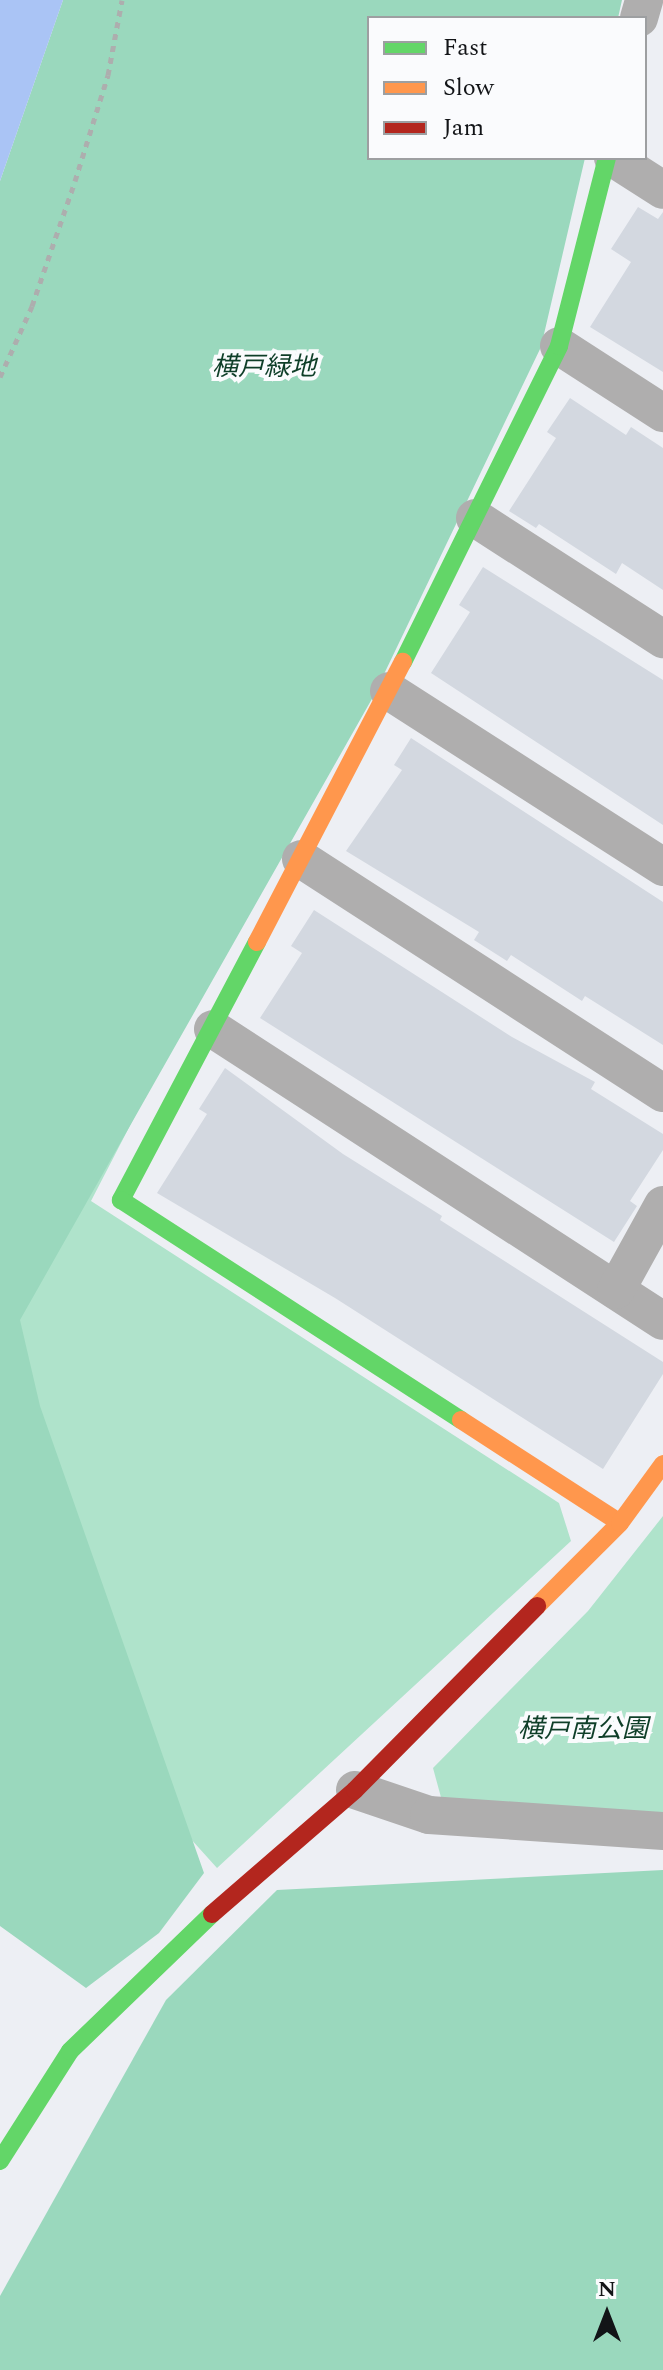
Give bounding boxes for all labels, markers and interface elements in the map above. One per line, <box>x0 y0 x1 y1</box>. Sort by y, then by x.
legend <box>367 16 647 160</box>
text: Fast <box>443 30 488 66</box>
text: Slow <box>443 70 494 106</box>
text: Jam <box>443 110 484 146</box>
park label: 横戸緑地 <box>212 352 316 384</box>
park label: 横戸南公園 <box>518 1714 648 1746</box>
text: N <box>598 2273 616 2306</box>
north arrow <box>567 2274 647 2354</box>

